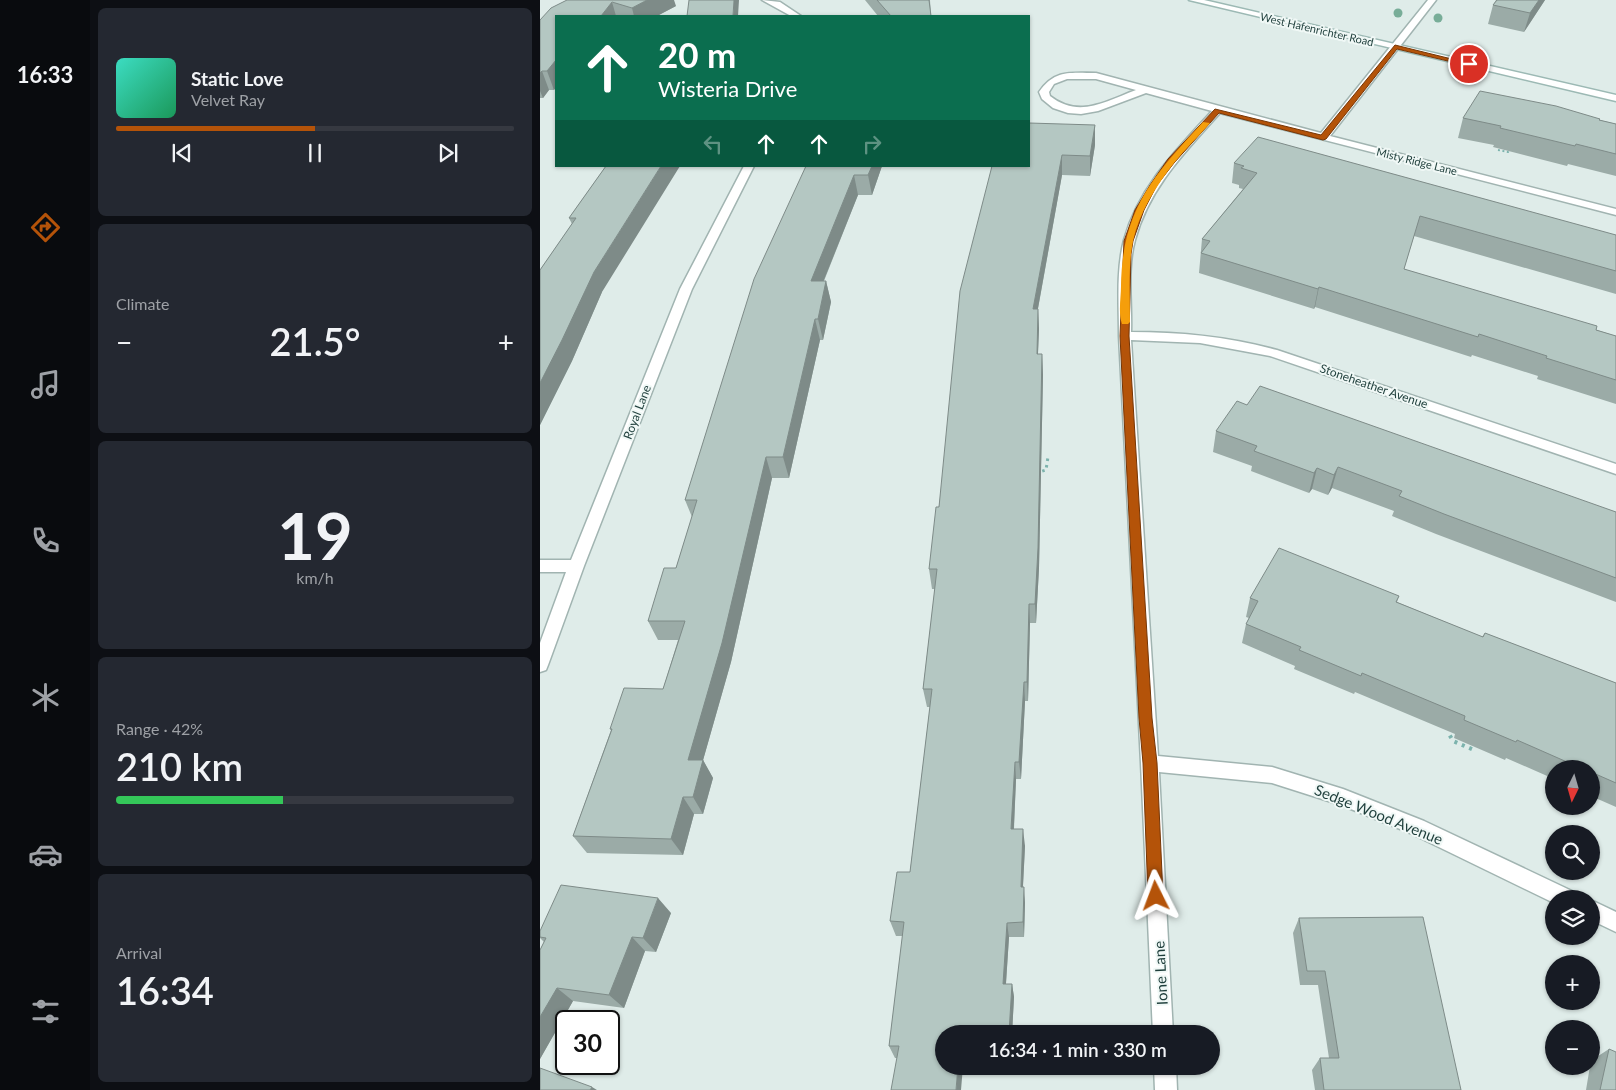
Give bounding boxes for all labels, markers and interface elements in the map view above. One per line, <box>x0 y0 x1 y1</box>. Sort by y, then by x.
street label: West Hafenrichter Road <box>1259 10 1375 48</box>
text: 20 m <box>658 33 736 75</box>
icon: ahead <box>575 35 640 100</box>
pin <box>1448 43 1490 85</box>
icon: arrive <box>1455 50 1483 78</box>
text: 16:33 <box>17 61 73 88</box>
text: Static Love <box>191 67 283 90</box>
text: Wisteria Drive <box>658 75 797 102</box>
text: Velvet Ray <box>191 90 265 109</box>
icon: left <box>699 130 727 158</box>
icon: ahead <box>752 130 780 158</box>
icon: ahead <box>805 130 833 158</box>
icon: right <box>858 130 886 158</box>
icon: previous <box>168 139 196 167</box>
icon: pause <box>301 139 329 167</box>
icon: next <box>434 139 462 167</box>
street label: Misty Ridge Lane <box>1375 145 1459 177</box>
icon: directions <box>28 210 63 245</box>
text: Climate <box>116 294 169 313</box>
text: 21.5° <box>270 318 360 364</box>
text: − <box>116 325 132 359</box>
text: + <box>498 325 514 359</box>
street label: Stoneheather Avenue <box>1318 360 1430 412</box>
icon: music <box>28 367 63 402</box>
street label: Royal Lane <box>620 383 654 441</box>
text: 19 <box>277 496 353 574</box>
icon: phone <box>28 523 63 558</box>
text: km/h <box>296 568 334 587</box>
icon: climate <box>28 680 63 715</box>
text: Range · 42% <box>116 719 203 738</box>
text: 210 km <box>116 743 243 789</box>
north arrow <box>1545 760 1600 815</box>
map controls <box>1545 760 1600 1075</box>
street label: Sedge Wood Avenue <box>1312 780 1446 848</box>
button: search <box>1545 825 1600 880</box>
icon: car <box>28 837 63 872</box>
position arrow <box>1129 869 1181 921</box>
button: layers <box>1545 890 1600 945</box>
street label: Ione Lane <box>1149 940 1171 1005</box>
text: Arrival <box>116 943 162 962</box>
button: + <box>1545 955 1600 1010</box>
text: 16:34 <box>116 967 214 1013</box>
icon: filters <box>28 994 63 1029</box>
speed limit sign: 30 <box>555 1010 620 1075</box>
button: − <box>1545 1020 1600 1075</box>
text: 16:34 · 1 min · 330 m <box>988 1038 1167 1061</box>

